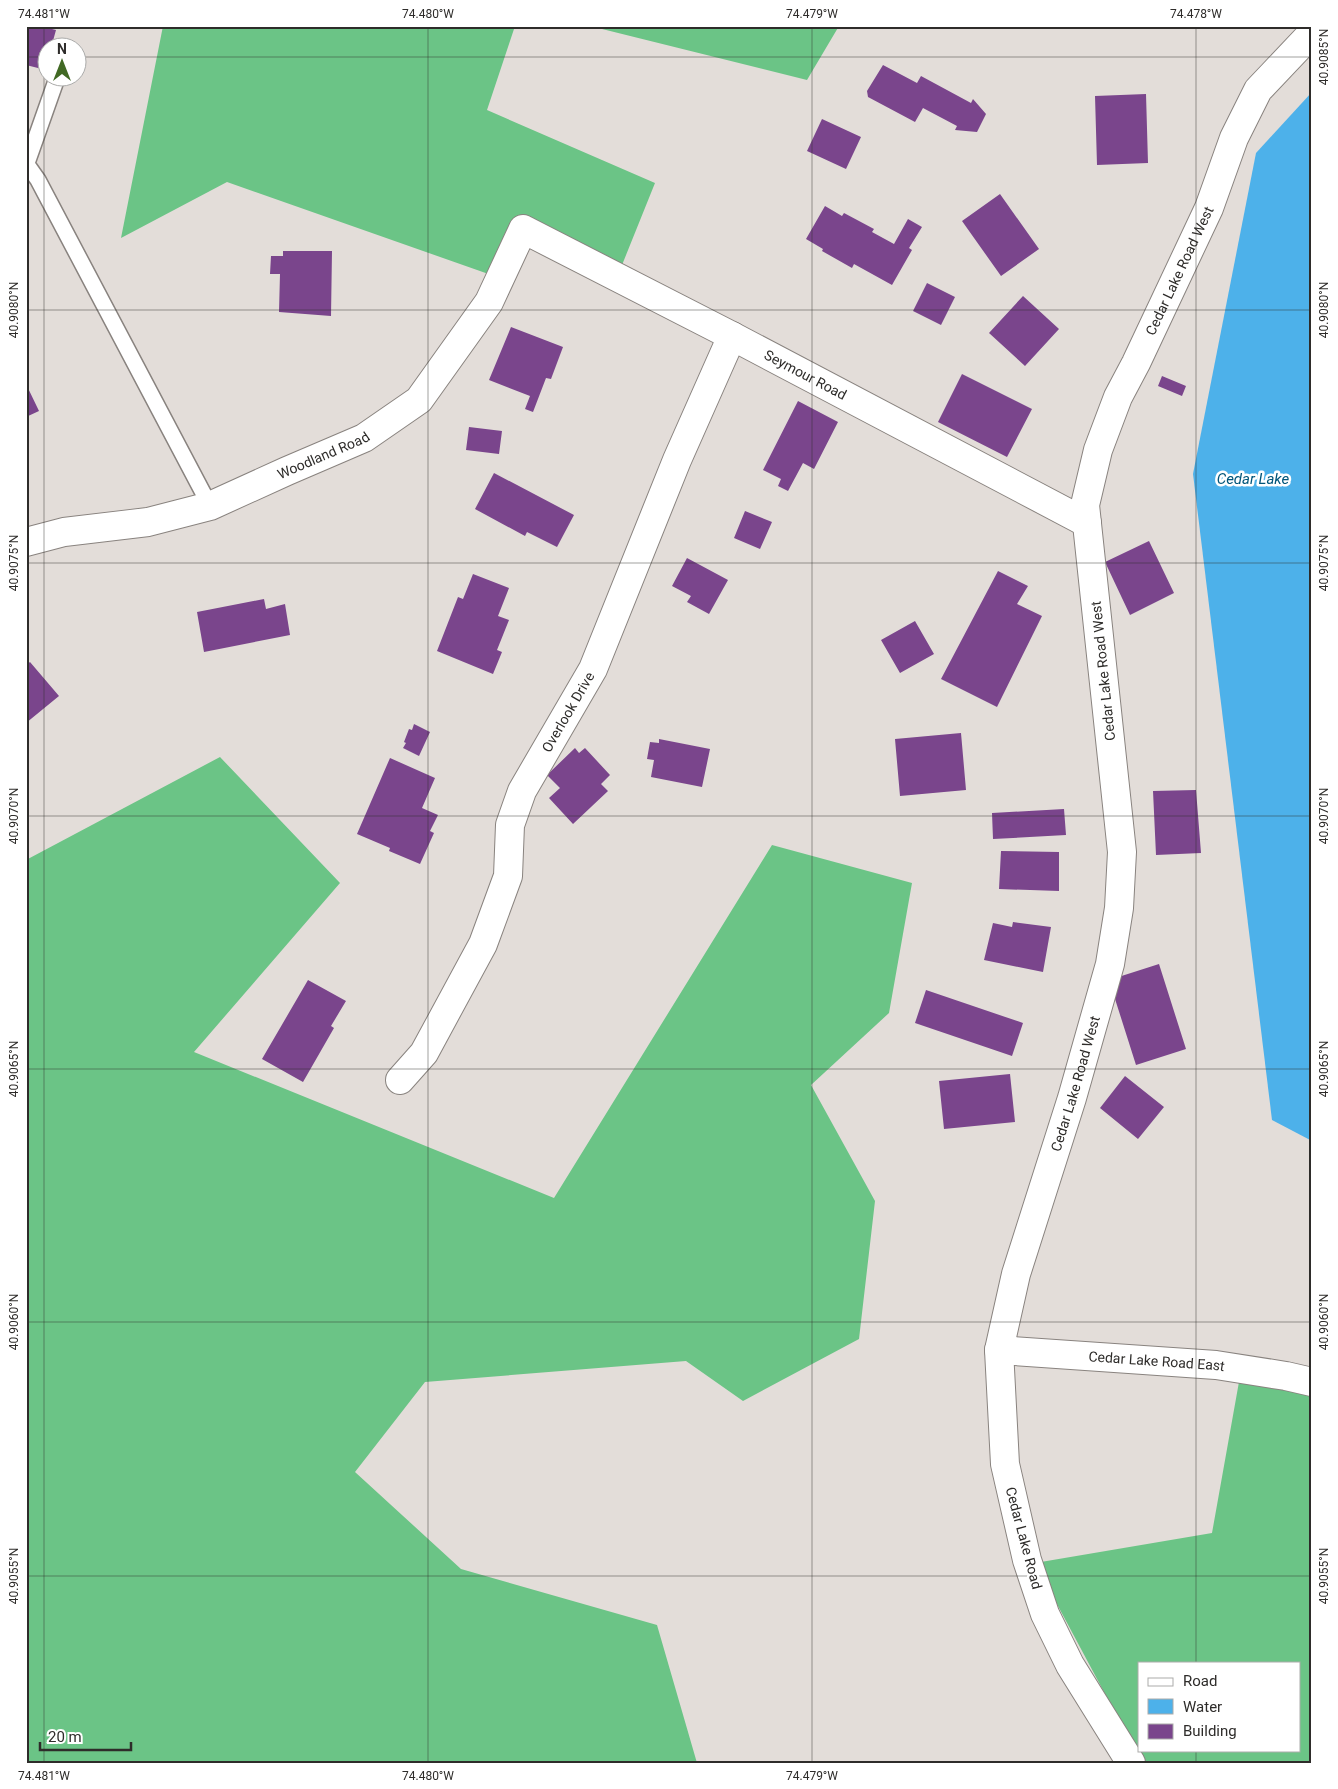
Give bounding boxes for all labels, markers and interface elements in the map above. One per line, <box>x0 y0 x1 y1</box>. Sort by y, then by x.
text: 74.481°W <box>18 7 70 21</box>
text: 74.480°W <box>402 7 454 21</box>
text: 74.479°W <box>786 7 838 21</box>
text: 74.478°W <box>1170 7 1222 21</box>
text: 40.9085°N <box>1317 29 1331 85</box>
north arrow <box>38 38 88 88</box>
text: N <box>57 41 67 57</box>
street label: Cedar Lake Road West <box>1142 203 1217 338</box>
text: 40.9080°N <box>7 282 21 338</box>
text: 40.9080°N <box>1317 282 1331 338</box>
street label: Seymour Road <box>762 347 849 403</box>
street label: Woodland Road <box>275 429 373 482</box>
water label: Cedar Lake <box>1217 470 1290 488</box>
text: 40.9075°N <box>7 535 21 591</box>
text: 40.9075°N <box>1317 535 1331 591</box>
street label: Cedar Lake Road West <box>1088 600 1118 742</box>
street label: Overlook Drive <box>538 669 598 755</box>
text: 40.9070°N <box>7 788 21 844</box>
text: 40.9070°N <box>1317 788 1331 844</box>
street label: Cedar Lake Road West <box>1048 1014 1103 1153</box>
text: 40.9065°N <box>7 1041 21 1097</box>
text: 40.9065°N <box>1317 1041 1331 1097</box>
text: 40.9060°N <box>7 1294 21 1350</box>
text: 40.9060°N <box>1317 1294 1331 1350</box>
street label: Cedar Lake Road East <box>1088 1348 1226 1374</box>
street label: Cedar Lake Road <box>1003 1485 1045 1591</box>
text: 40.9055°N <box>7 1548 21 1604</box>
text: 40.9055°N <box>1317 1548 1331 1604</box>
legend <box>1138 1662 1300 1752</box>
text: Road <box>1183 1672 1217 1690</box>
text: Water <box>1183 1698 1222 1716</box>
scale bar <box>40 1719 131 1751</box>
text: Building <box>1183 1722 1237 1740</box>
text: 20 m <box>48 1728 82 1746</box>
text: 74.481°W <box>18 1769 70 1783</box>
text: 74.480°W <box>402 1769 454 1783</box>
text: 74.479°W <box>786 1769 838 1783</box>

